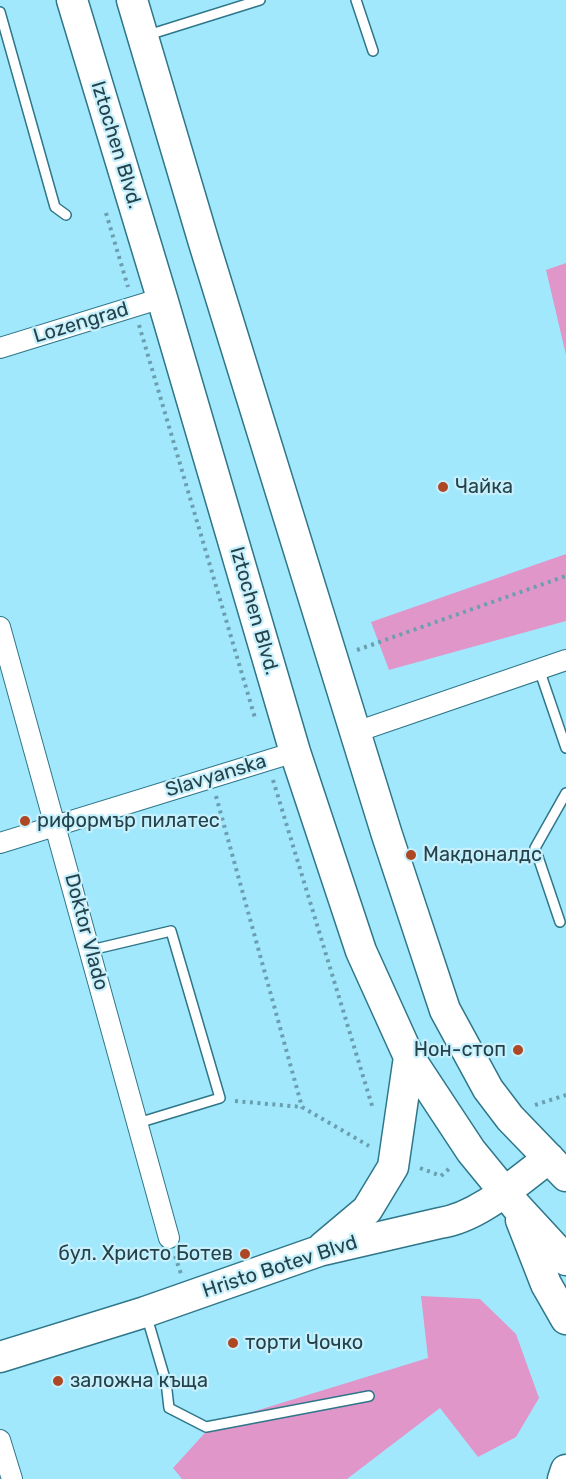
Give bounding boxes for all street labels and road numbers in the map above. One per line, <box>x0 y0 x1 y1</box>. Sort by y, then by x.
street label: Iztochen Blvd. <box>85 78 147 212</box>
street label: Lozengrad <box>31 297 131 349</box>
street label: Iztochen Blvd. <box>224 544 284 678</box>
street label: Slavyanska <box>163 749 269 803</box>
street label: Doktor Vlado <box>59 871 113 993</box>
street label: Hristo Botev Blvd <box>200 1231 360 1303</box>

